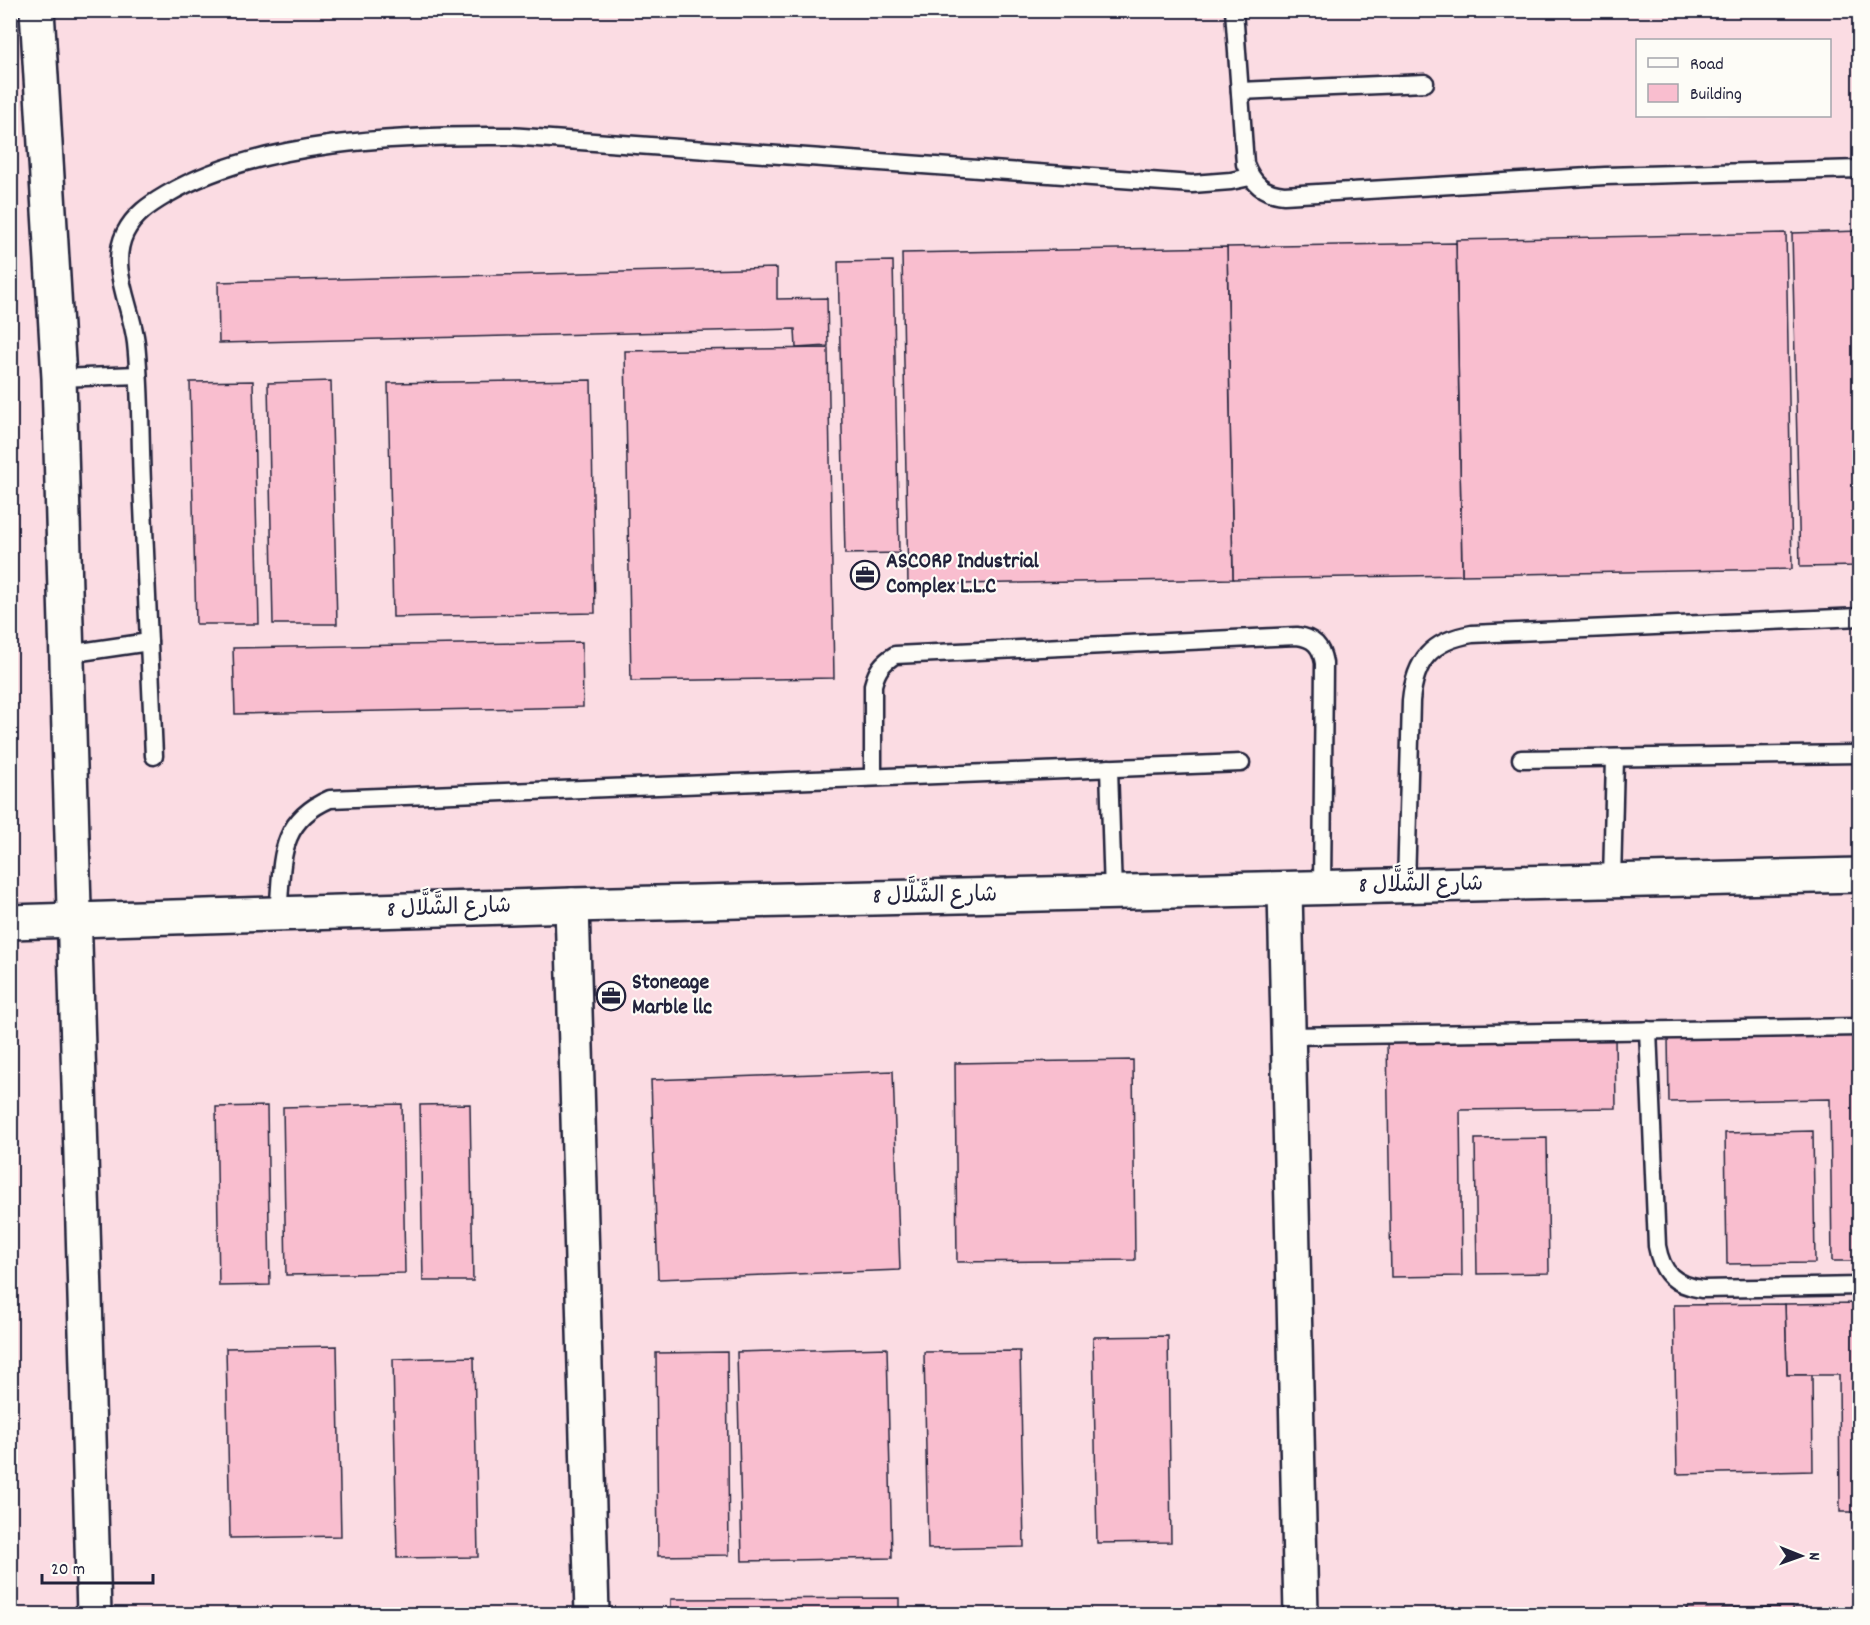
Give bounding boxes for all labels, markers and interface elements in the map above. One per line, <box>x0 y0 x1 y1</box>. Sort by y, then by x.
legend <box>1636 39 1831 117</box>
text: Road <box>1690 53 1724 78</box>
text: Building <box>1690 83 1742 108</box>
place label: ASCORP Industrial Complex L.L.C <box>886 547 1040 603</box>
office icon: ASCORP Industrial Complex L.L.C <box>849 559 881 591</box>
street label: شارع الشَّلَّال 8 <box>1358 862 1484 903</box>
street label: شارع الشَّلَّال 8 <box>872 873 998 914</box>
street label: شارع الشَّلَّال 8 <box>386 884 512 927</box>
place label: Stoneage Marble llc <box>632 968 712 1024</box>
office icon: Stoneage Marble llc <box>595 980 627 1012</box>
north arrow <box>1771 1526 1831 1586</box>
scale bar <box>42 1547 153 1585</box>
text: N <box>1802 1552 1825 1560</box>
text: 20 m <box>51 1558 85 1583</box>

